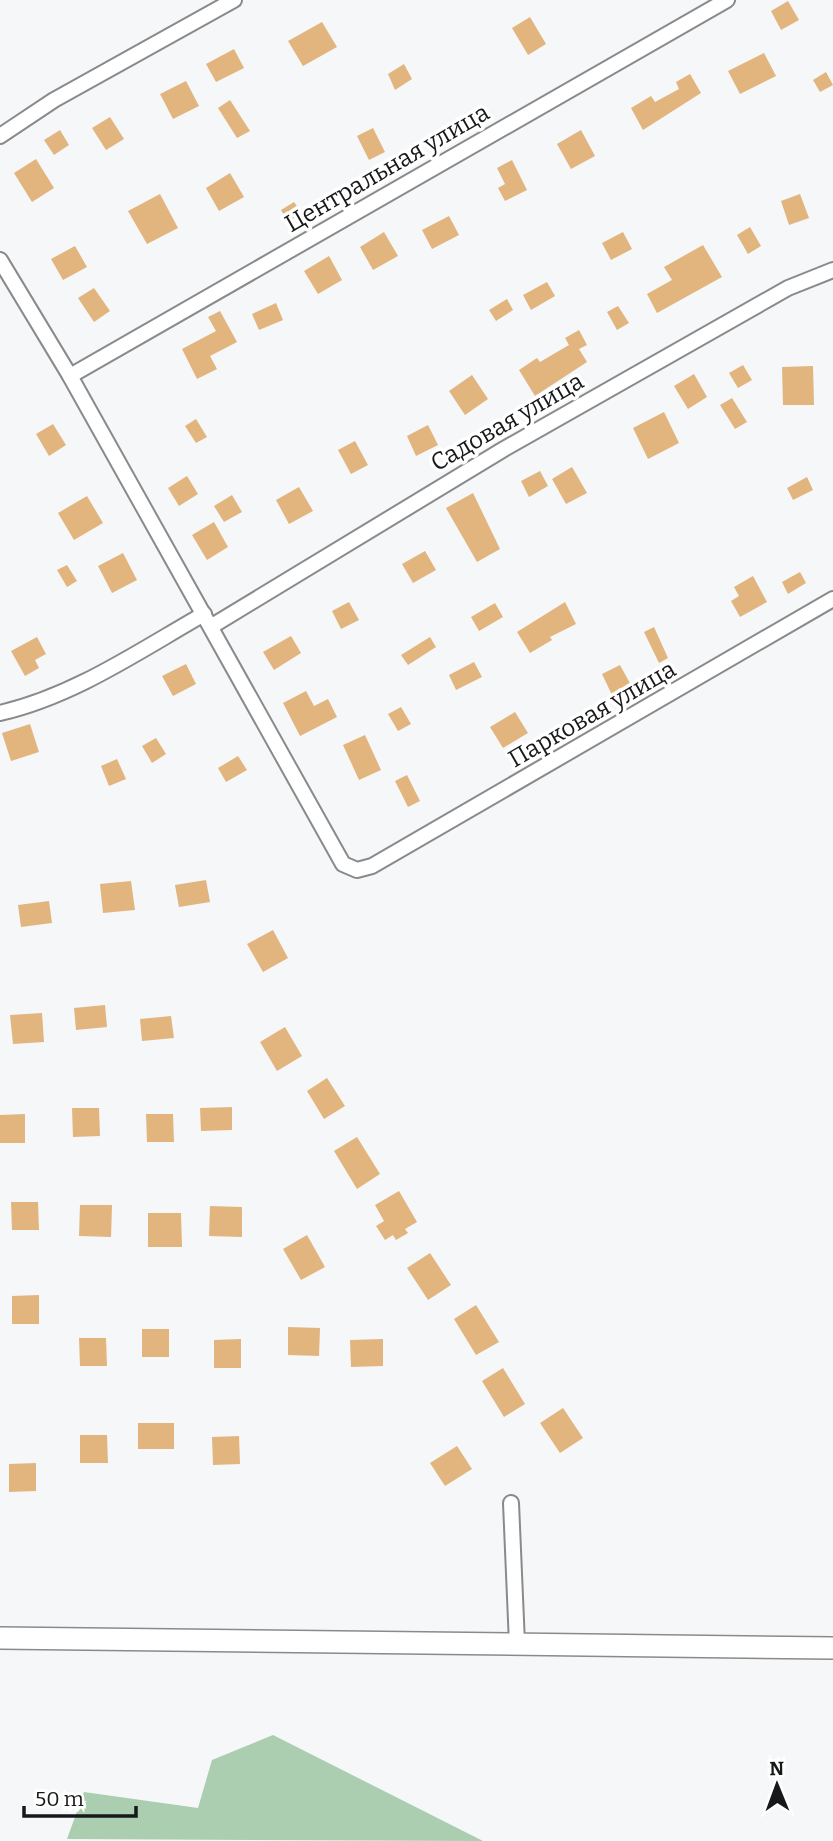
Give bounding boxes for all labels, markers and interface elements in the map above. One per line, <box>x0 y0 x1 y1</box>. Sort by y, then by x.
street label: Центральная улица <box>280 98 494 238</box>
street label: Садовая улица <box>426 367 588 477</box>
street label: Парковая улица <box>503 655 681 773</box>
north arrow <box>742 1750 812 1820</box>
text: N <box>769 1757 785 1780</box>
scale bar <box>24 1774 136 1818</box>
text: 50 m <box>35 1786 84 1812</box>

